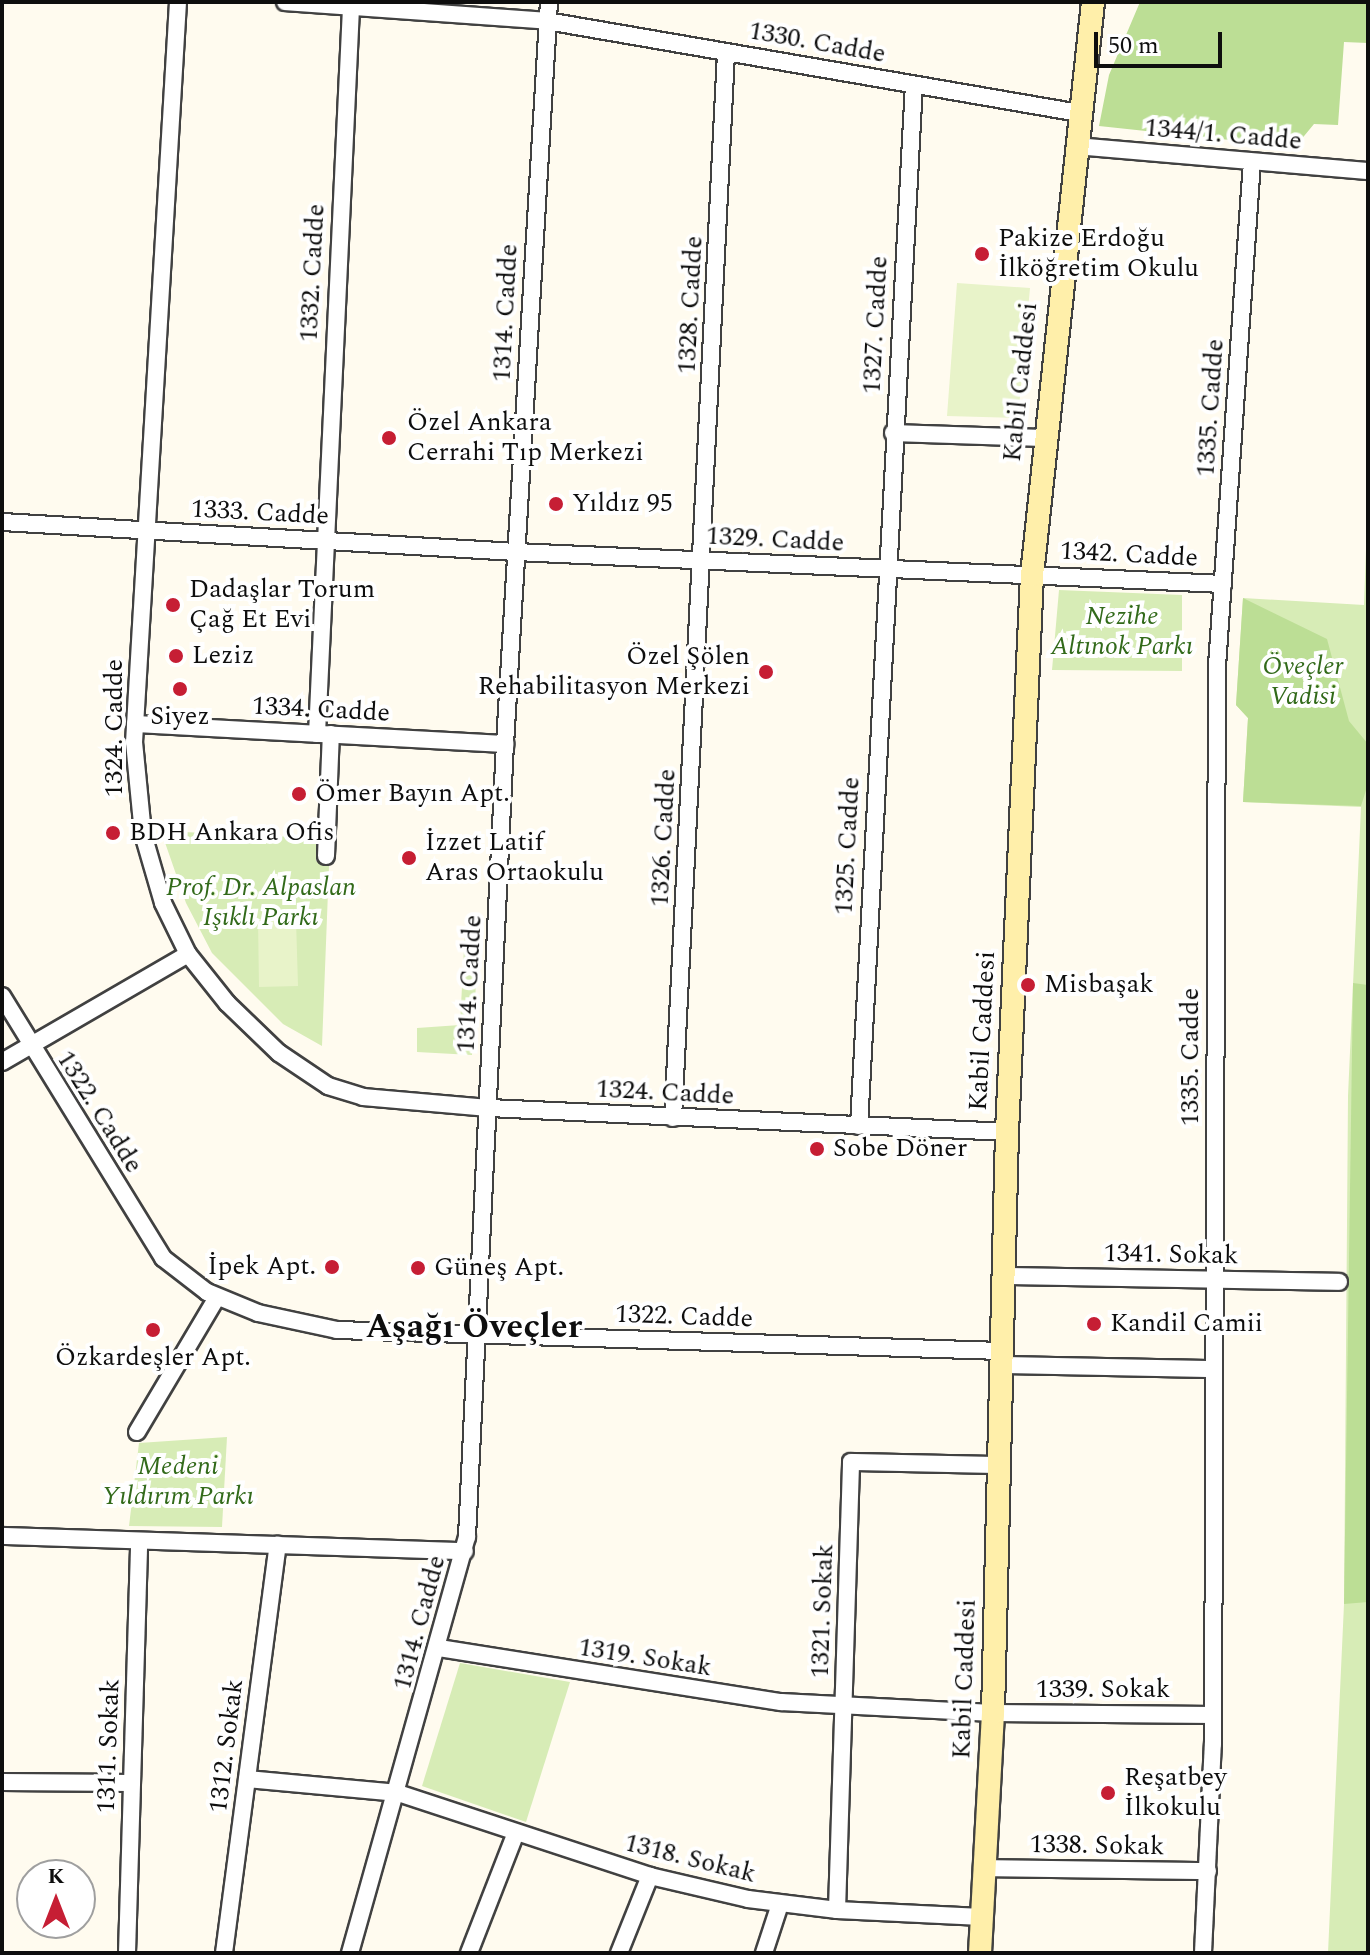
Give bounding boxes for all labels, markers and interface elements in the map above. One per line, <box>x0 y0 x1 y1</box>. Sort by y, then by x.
street label: 1330. Cadde <box>746 16 888 70</box>
scale bar <box>1098 16 1226 66</box>
text: 50 m <box>1108 28 1159 64</box>
street label: 1344/1. Cadde <box>1143 113 1303 157</box>
street label: 1332. Cadde <box>294 203 332 343</box>
place label: Pakize Erdoğu İlköğretim Okulu <box>998 223 1199 284</box>
street label: 1328. Cadde <box>672 235 710 375</box>
street label: 1314. Cadde <box>487 243 525 383</box>
marker: Pakize Erdoğu İlköğretim Okulu <box>973 245 991 263</box>
street label: 1327. Cadde <box>857 255 895 395</box>
street label: Kabil Caddesi <box>997 301 1045 463</box>
street label: 1335. Cadde <box>1191 338 1231 478</box>
place label: Özel Ankara Cerrahi Tıp Merkezi <box>407 407 644 468</box>
marker: Özel Ankara Cerrahi Tıp Merkezi <box>378 427 400 449</box>
place label: Yıldız 95 <box>572 488 673 520</box>
street label: 1333. Cadde <box>190 494 330 532</box>
marker: Yıldız 95 <box>547 495 565 513</box>
street label: 1329. Cadde <box>705 521 845 559</box>
street label: 1342. Cadde <box>1059 536 1199 574</box>
place label: Dadaşlar Torum Çağ Et Evi <box>189 574 375 636</box>
marker: Dadaşlar Torum Çağ Et Evi <box>164 596 182 614</box>
park label: Nezihe Altınok Parkı <box>1051 601 1193 662</box>
place label: Leziz <box>192 640 254 672</box>
place label: Özel Şölen Rehabilitasyon Merkezi <box>478 641 750 702</box>
marker: Leziz <box>167 647 185 665</box>
park label: Öveçler Vadisi <box>1262 651 1344 712</box>
street label: 1324. Cadde <box>99 659 131 797</box>
marker: Özel Şölen Rehabilitasyon Merkezi <box>757 663 775 681</box>
marker: Siyez <box>171 680 189 698</box>
street label: 1334. Cadde <box>251 691 391 729</box>
place label: Siyez <box>150 701 210 733</box>
street label: 1326. Cadde <box>645 768 683 908</box>
street label: 1325. Cadde <box>829 776 867 916</box>
place label: Ömer Bayın Apt. <box>315 778 510 810</box>
marker: Ömer Bayın Apt. <box>290 785 308 803</box>
place label: BDH Ankara Ofis <box>129 817 335 849</box>
marker: BDH Ankara Ofis <box>104 824 122 842</box>
place label: İzzet Latif Aras Ortaokulu <box>425 827 604 888</box>
marker: İzzet Latif Aras Ortaokulu <box>400 849 418 867</box>
park label: Prof. Dr. Alpaslan Işıklı Parkı <box>166 872 356 934</box>
street label: 1314. Cadde <box>451 914 489 1054</box>
street label: Kabil Caddesi <box>963 950 1003 1112</box>
place label: Misbaşak <box>1044 969 1154 1001</box>
marker: Misbaşak <box>1019 976 1037 994</box>
street label: 1335. Cadde <box>1175 988 1207 1126</box>
street label: 1322. Cadde <box>49 1045 149 1179</box>
street label: 1324. Cadde <box>595 1074 735 1112</box>
place label: Sobe Döner <box>833 1133 967 1165</box>
marker: Sobe Döner <box>808 1140 826 1158</box>
street label: 1341. Sokak <box>1103 1238 1239 1272</box>
place label: İpek Apt. <box>207 1251 316 1283</box>
place label: Güneş Apt. <box>434 1252 564 1284</box>
marker: İpek Apt. <box>323 1258 341 1276</box>
marker: Güneş Apt. <box>409 1259 427 1277</box>
street label: 1322. Cadde <box>614 1299 754 1335</box>
district label: Aşağı Öveçler <box>366 1308 582 1348</box>
place label: Kandil Camii <box>1110 1308 1263 1340</box>
marker: Kandil Camii <box>1085 1315 1103 1333</box>
marker: Özkardeşler Apt. <box>144 1321 162 1339</box>
place label: Özkardeşler Apt. <box>55 1342 251 1374</box>
park label: Medeni Yıldırım Parkı <box>102 1451 254 1512</box>
street label: 1321. Sokak <box>805 1543 841 1679</box>
street label: 1314. Cadde <box>387 1552 453 1694</box>
street label: Kabil Caddesi <box>947 1598 983 1760</box>
street label: 1319. Sokak <box>576 1632 714 1684</box>
street label: 1339. Sokak <box>1036 1674 1170 1706</box>
street label: 1312. Sokak <box>203 1677 251 1815</box>
street label: 1311. Sokak <box>91 1678 127 1814</box>
place label: Reşatbey İlkokulu <box>1124 1762 1227 1824</box>
marker: Reşatbey İlkokulu <box>1099 1784 1117 1802</box>
street label: 1318. Sokak <box>621 1828 759 1890</box>
street label: 1338. Sokak <box>1029 1829 1165 1863</box>
north arrow <box>16 1859 96 1939</box>
text: K <box>47 1860 65 1893</box>

